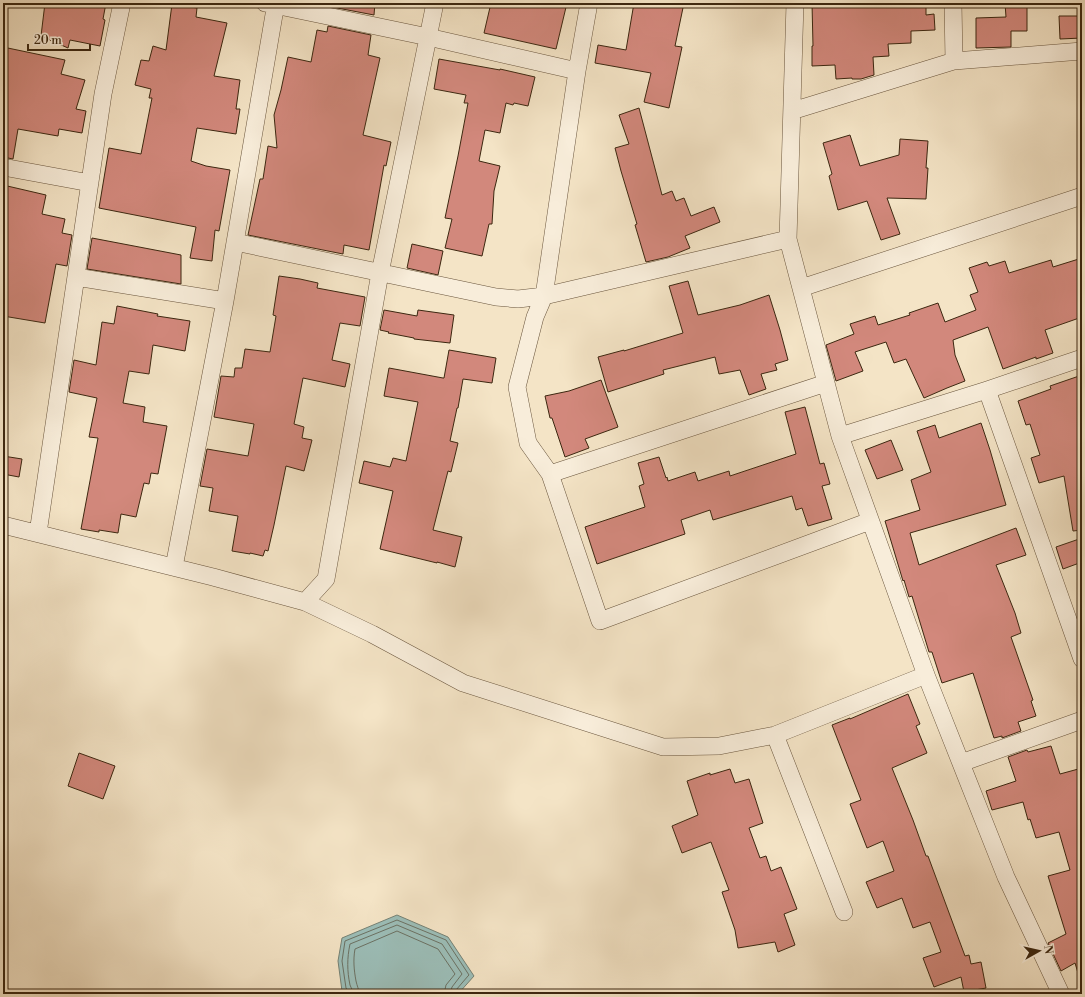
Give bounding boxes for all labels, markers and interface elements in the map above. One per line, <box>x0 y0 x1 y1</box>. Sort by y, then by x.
scale bar <box>28 26 90 52</box>
text: 20 m <box>34 33 62 48</box>
north arrow <box>1019 931 1059 971</box>
text: N <box>1040 944 1055 955</box>

